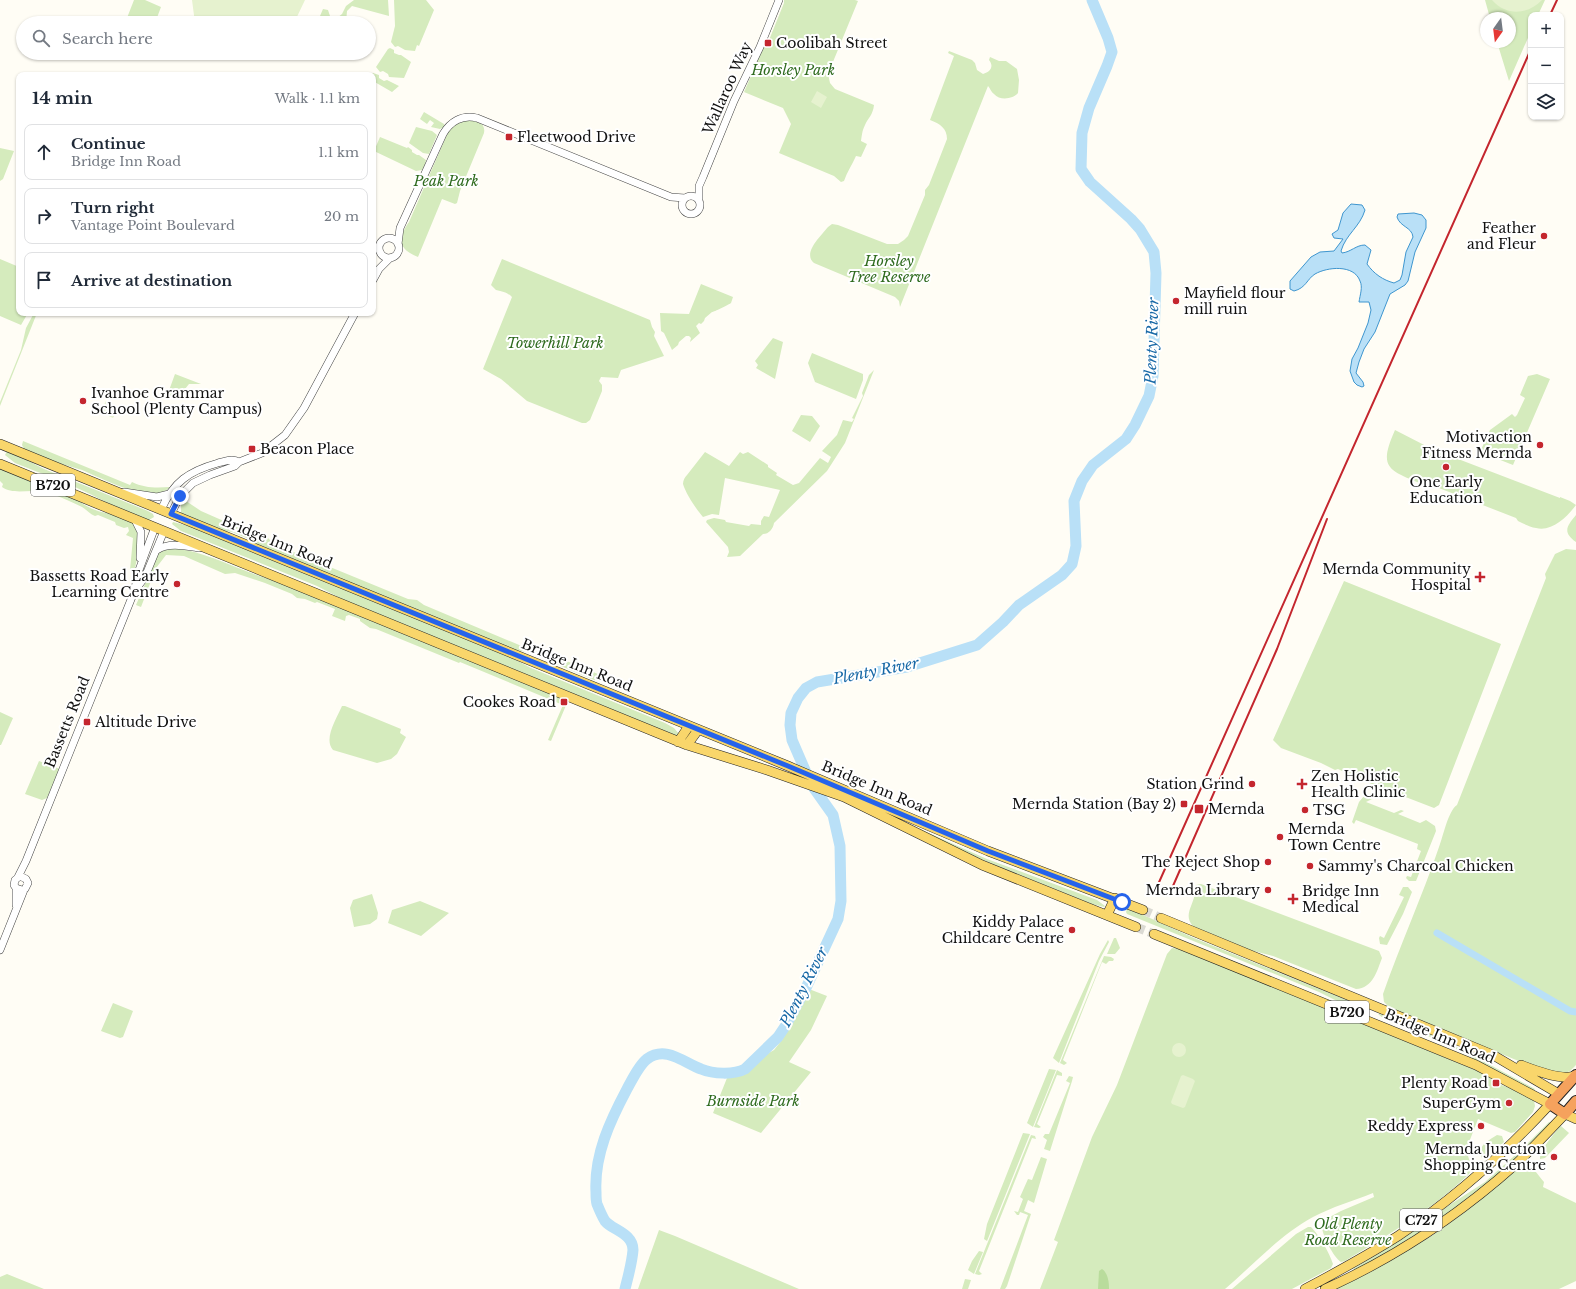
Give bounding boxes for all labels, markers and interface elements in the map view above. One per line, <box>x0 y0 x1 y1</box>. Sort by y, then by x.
north arrow <box>1480 12 1516 48</box>
map controls <box>1528 12 1564 120</box>
button: + <box>1528 12 1564 48</box>
search box <box>16 16 376 60</box>
icon: search <box>30 27 52 49</box>
text: Search here <box>62 29 153 48</box>
place label: Coolibah Street <box>776 34 888 52</box>
marker: Coolibah Street <box>763 38 773 48</box>
street label: Wallaroo Way <box>698 39 756 138</box>
button: − <box>1528 48 1564 84</box>
park label: Horsley Park <box>750 61 835 79</box>
button: layers <box>1528 84 1564 120</box>
text: 14 min <box>32 88 93 109</box>
text: Walk · 1.1 km <box>275 90 360 107</box>
place label: Fleetwood Drive <box>517 128 636 146</box>
marker: Fleetwood Drive <box>504 132 514 142</box>
text: Continue <box>71 134 146 153</box>
icon: ahead <box>33 141 55 163</box>
text: 1.1 km <box>318 144 359 161</box>
text: Bridge Inn Road <box>71 153 181 170</box>
park label: Peak Park <box>413 172 479 190</box>
text: Turn right <box>71 198 154 217</box>
icon: right <box>33 205 55 227</box>
text: 20 m <box>324 208 359 225</box>
text: Vantage Point Boulevard <box>71 217 235 234</box>
place label: Feather and Fleur <box>1467 219 1536 253</box>
marker: Feather and Fleur <box>1539 231 1549 241</box>
park label: Horsley Tree Reserve <box>848 252 931 286</box>
icon: arrive <box>33 269 55 291</box>
text: Arrive at destination <box>71 271 232 290</box>
place label: Mayfield flour mill ruin <box>1184 284 1286 318</box>
water label: Plenty River <box>1140 296 1163 386</box>
marker: Mayfield flour mill ruin <box>1171 296 1181 306</box>
park label: Towerhill Park <box>507 334 603 352</box>
place label: Ivanhoe Grammar School (Plenty Campus) <box>91 384 262 418</box>
marker: Ivanhoe Grammar School (Plenty Campus) <box>78 396 88 406</box>
place label: Motivaction Fitness Mernda <box>1422 428 1532 462</box>
place label: Beacon Place <box>260 440 354 458</box>
marker: Motivaction Fitness Mernda <box>1535 440 1545 450</box>
marker: Beacon Place <box>247 444 257 454</box>
marker: One Early Education <box>1441 462 1451 472</box>
place label: One Early Education <box>1409 473 1483 507</box>
road number: B720 <box>31 474 75 496</box>
route end <box>171 487 189 505</box>
street label: Bridge Inn Road <box>219 511 336 573</box>
place label: Mernda Community Hospital <box>1322 560 1471 594</box>
place label: Bassetts Road Early Learning Centre <box>30 567 169 601</box>
marker: Mernda Community Hospital <box>1474 571 1486 583</box>
marker: Bassetts Road Early Learning Centre <box>172 579 182 589</box>
street label: Bridge Inn Road <box>519 634 636 696</box>
water label: Plenty River <box>830 653 921 688</box>
street label: Bassetts Road <box>40 673 94 771</box>
place label: Cookes Road <box>463 693 557 711</box>
marker: Cookes Road <box>559 697 569 707</box>
place label: Altitude Drive <box>94 713 197 731</box>
marker: Altitude Drive <box>82 717 92 727</box>
street label: Bridge Inn Road <box>819 757 936 820</box>
place label: Zen Holistic Health Clinic <box>1311 767 1406 801</box>
place label: Station Grind <box>1146 775 1245 793</box>
marker: Zen Holistic Health Clinic <box>1296 778 1308 790</box>
marker: Station Grind <box>1247 779 1257 789</box>
place label: Mernda Station (Bay 2) <box>1012 795 1176 813</box>
marker: Mernda Station (Bay 2) <box>1179 799 1189 809</box>
place label: Mernda <box>1208 800 1265 818</box>
place label: TSG <box>1313 801 1345 819</box>
marker: Mernda <box>1193 803 1205 815</box>
marker: TSG <box>1300 805 1310 815</box>
place label: Mernda Town Centre <box>1288 820 1381 854</box>
marker: Mernda Town Centre <box>1275 832 1285 842</box>
place label: The Reject Shop <box>1142 853 1260 871</box>
marker: The Reject Shop <box>1263 857 1273 867</box>
place label: Sammy's Charcoal Chicken <box>1318 857 1514 875</box>
marker: Sammy's Charcoal Chicken <box>1305 861 1315 871</box>
place label: Mernda Library <box>1146 881 1260 899</box>
place label: Bridge Inn Medical <box>1302 882 1379 916</box>
marker: Mernda Library <box>1263 885 1273 895</box>
route start <box>1113 893 1131 911</box>
marker: Bridge Inn Medical <box>1287 893 1299 905</box>
place label: Kiddy Palace Childcare Centre <box>942 913 1064 947</box>
marker: Kiddy Palace Childcare Centre <box>1067 925 1077 935</box>
water label: Plenty River <box>775 943 832 1031</box>
road number: B720 <box>1325 1001 1369 1023</box>
street label: Bridge Inn Road <box>1382 1005 1499 1068</box>
place label: Plenty Road <box>1401 1074 1489 1092</box>
marker: Plenty Road <box>1491 1078 1501 1088</box>
park label: Burnside Park <box>706 1092 799 1110</box>
place label: SuperGym <box>1422 1094 1501 1112</box>
marker: SuperGym <box>1504 1098 1514 1108</box>
place label: Reddy Express <box>1367 1117 1473 1135</box>
marker: Reddy Express <box>1476 1121 1486 1131</box>
place label: Mernda Junction Shopping Centre <box>1424 1140 1546 1174</box>
marker: Mernda Junction Shopping Centre <box>1549 1152 1559 1162</box>
road number: C727 <box>1400 1209 1442 1231</box>
park label: Old Plenty Road Reserve <box>1303 1215 1392 1249</box>

